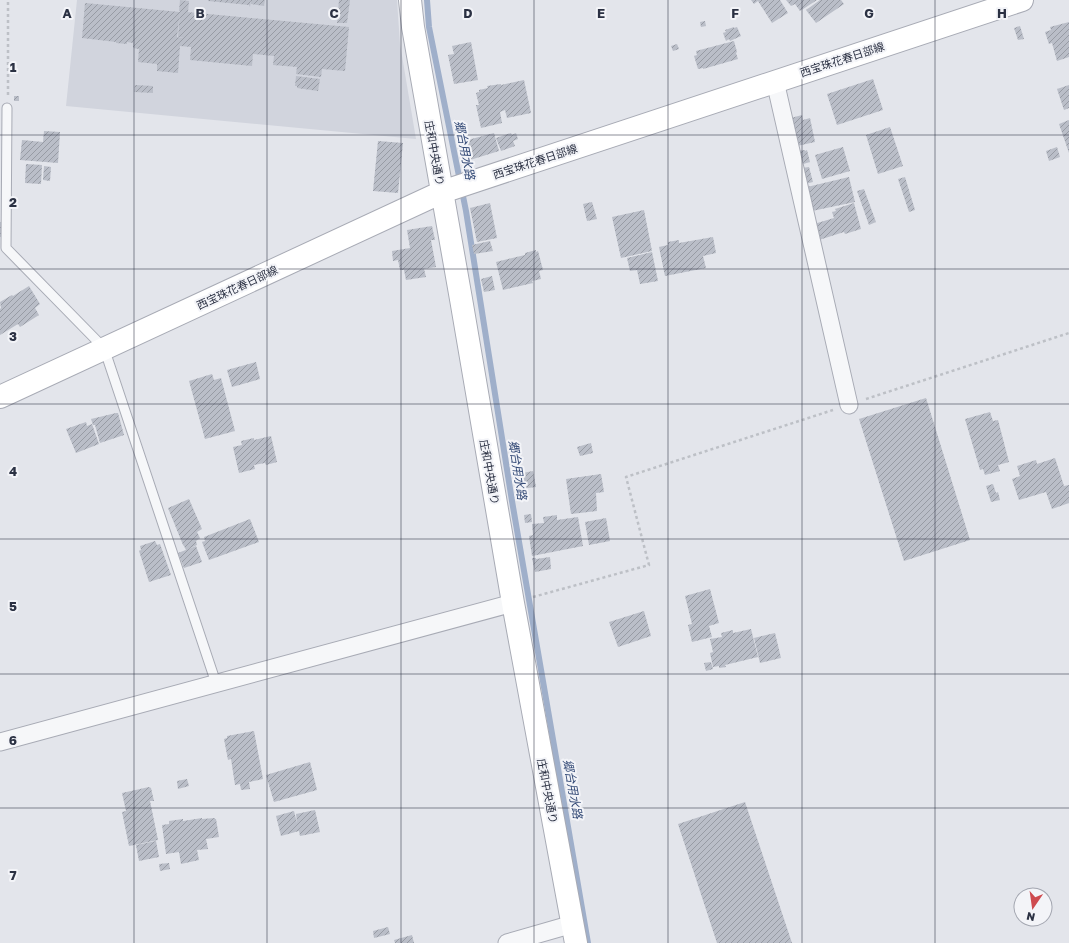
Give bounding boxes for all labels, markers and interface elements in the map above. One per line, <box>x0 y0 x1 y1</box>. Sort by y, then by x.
text: A <box>62 5 72 21</box>
text: B <box>195 5 205 21</box>
text: C <box>329 5 339 21</box>
text: D <box>463 5 473 21</box>
text: E <box>597 5 605 21</box>
text: F <box>731 5 739 21</box>
text: G <box>864 5 874 21</box>
text: H <box>997 5 1007 21</box>
street label: 西宝珠花春日部線 <box>798 39 886 79</box>
text: 1 <box>10 59 17 75</box>
street label: 庄和中央通り <box>423 119 447 187</box>
water label: 郷台用水路 <box>452 119 478 182</box>
street label: 西宝珠花春日部線 <box>491 141 579 181</box>
text: 2 <box>9 194 17 210</box>
street label: 西宝珠花春日部線 <box>194 263 280 311</box>
text: 3 <box>9 328 17 344</box>
street label: 庄和中央通り <box>478 438 502 506</box>
water label: 郷台用水路 <box>506 439 530 502</box>
text: 4 <box>9 463 17 479</box>
text: 5 <box>9 598 17 614</box>
text: 6 <box>9 732 17 748</box>
street label: 庄和中央通り <box>535 757 561 825</box>
water label: 郷台用水路 <box>560 758 586 821</box>
text: 7 <box>9 867 17 883</box>
north arrow <box>1013 887 1053 927</box>
text: N <box>1025 910 1036 925</box>

